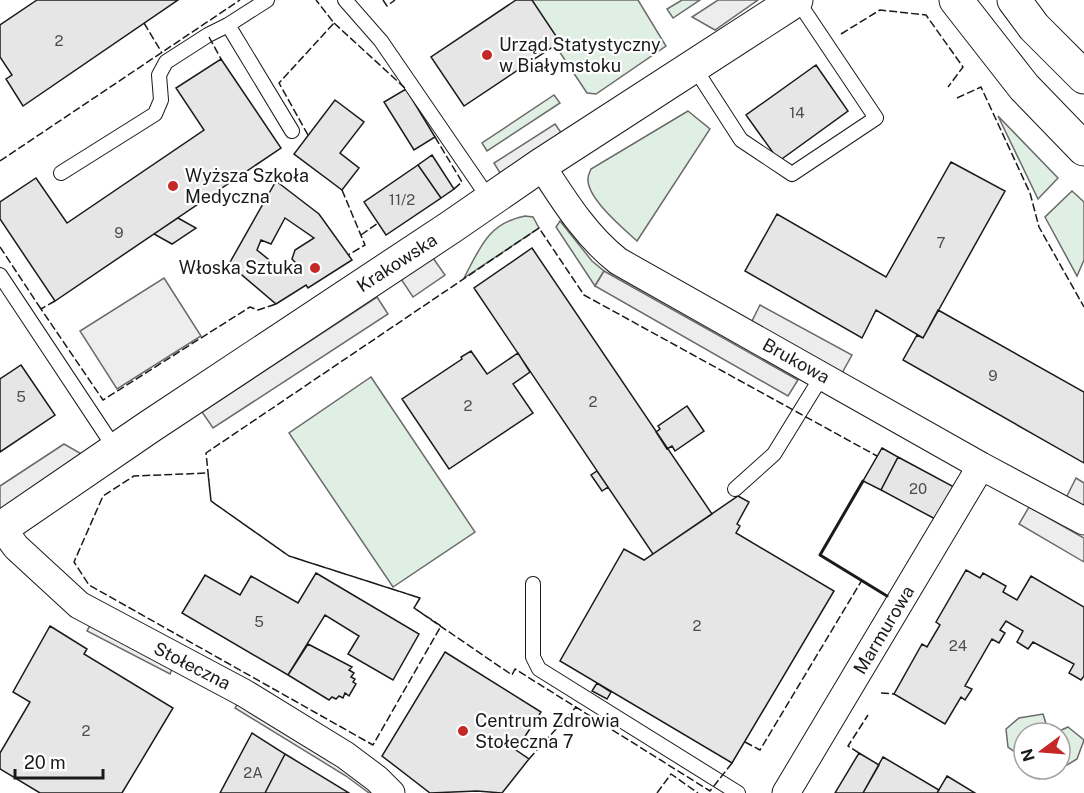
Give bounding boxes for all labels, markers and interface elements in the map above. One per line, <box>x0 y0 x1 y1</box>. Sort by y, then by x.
house number: 2 <box>55 32 64 49</box>
place label: Urząd Statystyczny w Białymstoku <box>499 34 661 76</box>
marker: Urząd Statystyczny w Białymstoku <box>480 48 494 62</box>
house number: 14 <box>789 104 805 121</box>
place label: Wyższa Szkoła Medyczna <box>185 165 309 207</box>
marker: Wyższa Szkoła Medyczna <box>166 179 180 193</box>
house number: 11/2 <box>389 191 415 208</box>
house number: 9 <box>114 224 124 241</box>
street label: Krakowska <box>353 229 441 296</box>
house number: 7 <box>936 234 946 251</box>
place label: Włoska Sztuka <box>179 257 303 278</box>
marker: Włoska Sztuka <box>308 261 322 275</box>
street label: Brukowa <box>759 334 833 387</box>
house number: 9 <box>988 367 998 384</box>
house number: 5 <box>16 388 26 405</box>
house number: 2 <box>589 393 598 410</box>
house number: 2 <box>464 397 473 414</box>
house number: 20 <box>909 480 927 497</box>
street label: Marmurowa <box>849 582 918 678</box>
house number: 5 <box>254 613 264 630</box>
house number: 2 <box>693 617 702 634</box>
street label: Stołeczna <box>150 637 234 694</box>
house number: 24 <box>949 637 967 654</box>
place label: Centrum Zdrowia Stołeczna 7 <box>475 710 620 752</box>
north arrow <box>1012 721 1072 781</box>
house number: 2 <box>82 722 91 739</box>
marker: Centrum Zdrowia Stołeczna 7 <box>456 724 470 738</box>
scale bar <box>15 742 104 780</box>
text: N <box>1017 746 1039 764</box>
text: 20 m <box>24 752 66 773</box>
house number: 2A <box>243 764 263 781</box>

